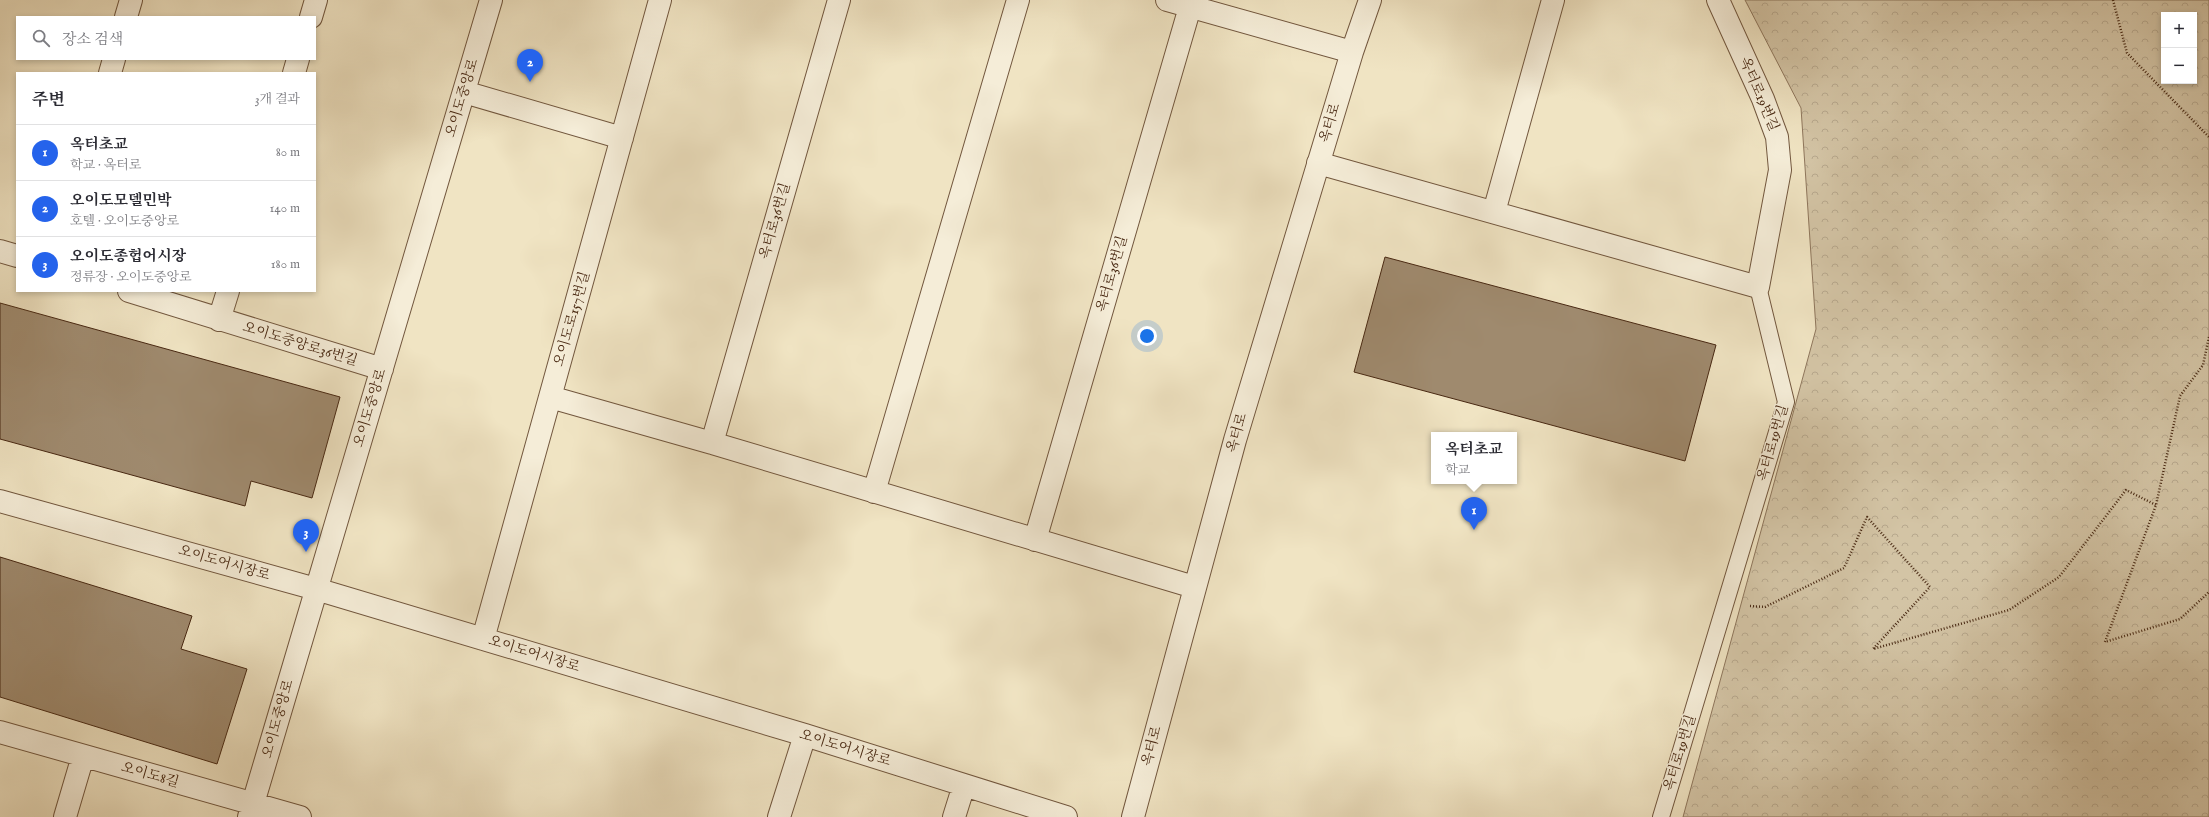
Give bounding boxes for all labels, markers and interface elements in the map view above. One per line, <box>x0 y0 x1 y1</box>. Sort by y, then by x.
map controls <box>2161 12 2197 84</box>
button: + <box>2161 12 2197 48</box>
search box <box>16 16 316 60</box>
icon: search <box>30 27 52 49</box>
text: 장소 검색 <box>62 30 123 49</box>
button: − <box>2161 48 2197 84</box>
pin: 2 <box>517 49 543 82</box>
street label: 옥터로19번길 <box>1735 54 1783 134</box>
street label: 오이도중앙로 <box>442 56 483 139</box>
text: 주변 <box>32 90 65 111</box>
text: 3개 결과 <box>255 91 300 108</box>
street label: 옥터로 <box>1315 101 1345 145</box>
text: 옥터초교 <box>70 135 128 154</box>
text: 1 <box>43 144 47 161</box>
text: 80 m <box>276 144 300 161</box>
text: 학교 · 옥터로 <box>70 157 141 174</box>
street label: 옥터로36번길 <box>755 181 795 261</box>
text: 오이도모델민박 <box>70 191 171 210</box>
text: 2 <box>42 200 48 217</box>
text: 140 m <box>270 200 300 217</box>
text: 호텔 · 오이도중앙로 <box>70 213 179 230</box>
street label: 옥터로36번길 <box>1092 234 1132 314</box>
text: 오이도종헙어시장 <box>70 247 186 266</box>
text: 3 <box>43 256 47 273</box>
text: 180 m <box>271 256 300 273</box>
text: 정류장 · 오이도중앙로 <box>70 269 192 286</box>
street label: 오이도로157번길 <box>550 269 594 369</box>
street label: 오이도중앙로36번길 <box>240 318 360 370</box>
your location <box>1137 326 1157 346</box>
street label: 오이도중앙로 <box>350 366 391 449</box>
street label: 옥터로19번길 <box>1753 403 1793 483</box>
street label: 옥터로 <box>1223 411 1251 455</box>
popup <box>1431 432 1517 484</box>
text: 옥터초교 <box>1445 440 1503 459</box>
text: 학교 <box>1445 462 1470 479</box>
pin: 1 <box>1461 497 1487 530</box>
pin: 3 <box>293 519 319 552</box>
street label: 오이도어시장로 <box>176 541 272 585</box>
street label: 오이도어시장로 <box>486 632 582 677</box>
street label: 오이도중앙로 <box>258 677 298 760</box>
street label: 옥터로19번길 <box>1660 713 1700 793</box>
street label: 옥터로 <box>1138 724 1166 768</box>
street label: 오이도어시장로 <box>797 726 893 771</box>
street label: 오이도8길 <box>119 758 181 792</box>

